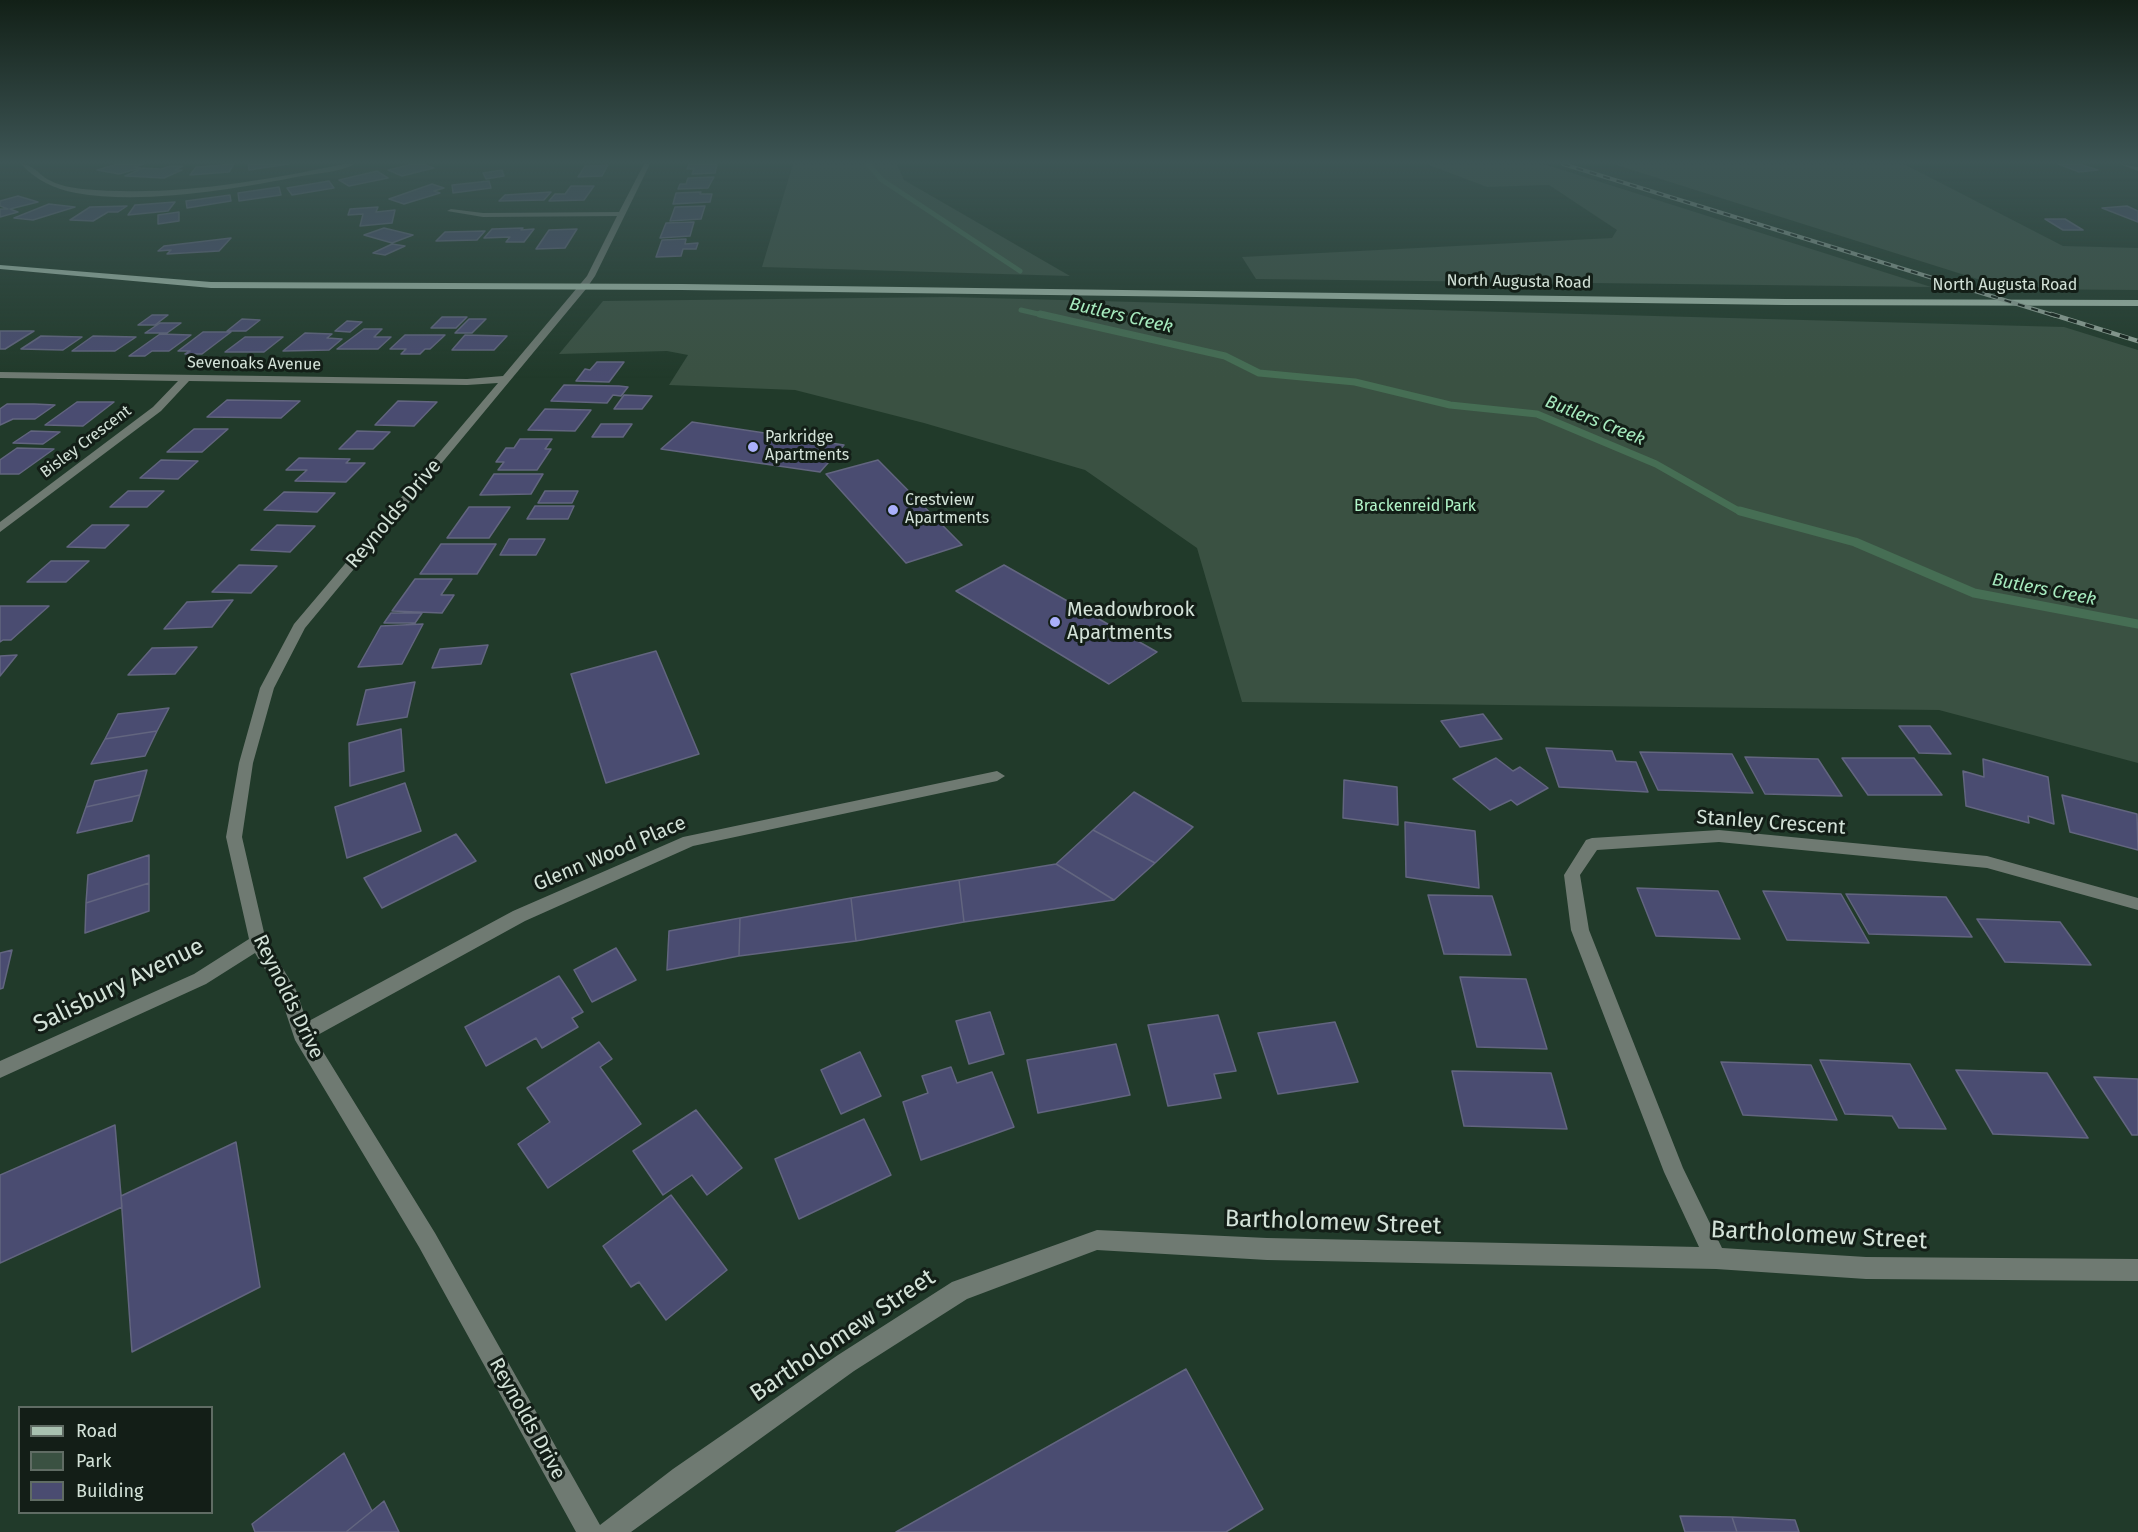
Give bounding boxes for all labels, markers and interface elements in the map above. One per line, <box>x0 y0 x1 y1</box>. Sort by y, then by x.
street label: North Augusta Road <box>1446 271 1592 293</box>
street label: North Augusta Road <box>1933 276 2077 296</box>
water label: Butlers Creek <box>1067 294 1175 338</box>
street label: Sevenoaks Avenue <box>187 353 321 375</box>
water label: Butlers Creek <box>1542 391 1648 451</box>
street label: Bisley Crescent <box>37 402 135 482</box>
place label: Parkridge Apartments <box>765 428 849 466</box>
marker: Parkridge Apartments <box>746 440 760 454</box>
street label: Reynolds Drive <box>341 455 447 573</box>
place label: Crestview Apartments <box>905 491 989 529</box>
park label: Brackenreid Park <box>1354 497 1476 517</box>
marker: Crestview Apartments <box>886 503 900 517</box>
water label: Butlers Creek <box>1990 569 2098 611</box>
place label: Meadowbrook Apartments <box>1067 598 1195 645</box>
marker: Meadowbrook Apartments <box>1048 615 1062 629</box>
street label: Stanley Crescent <box>1696 806 1846 840</box>
street label: Glenn Wood Place <box>530 811 690 897</box>
street label: Reynolds Drive <box>248 931 328 1063</box>
street label: Salisbury Avenue <box>29 932 209 1040</box>
street label: Bartholomew Street <box>1224 1205 1442 1241</box>
street label: Bartholomew Street <box>1710 1216 1928 1256</box>
street label: Bartholomew Street <box>745 1263 941 1409</box>
street label: Reynolds Drive <box>484 1354 570 1484</box>
legend <box>18 1406 213 1514</box>
text: Road <box>76 1420 118 1442</box>
text: Park <box>76 1450 111 1472</box>
text: Building <box>76 1480 143 1502</box>

